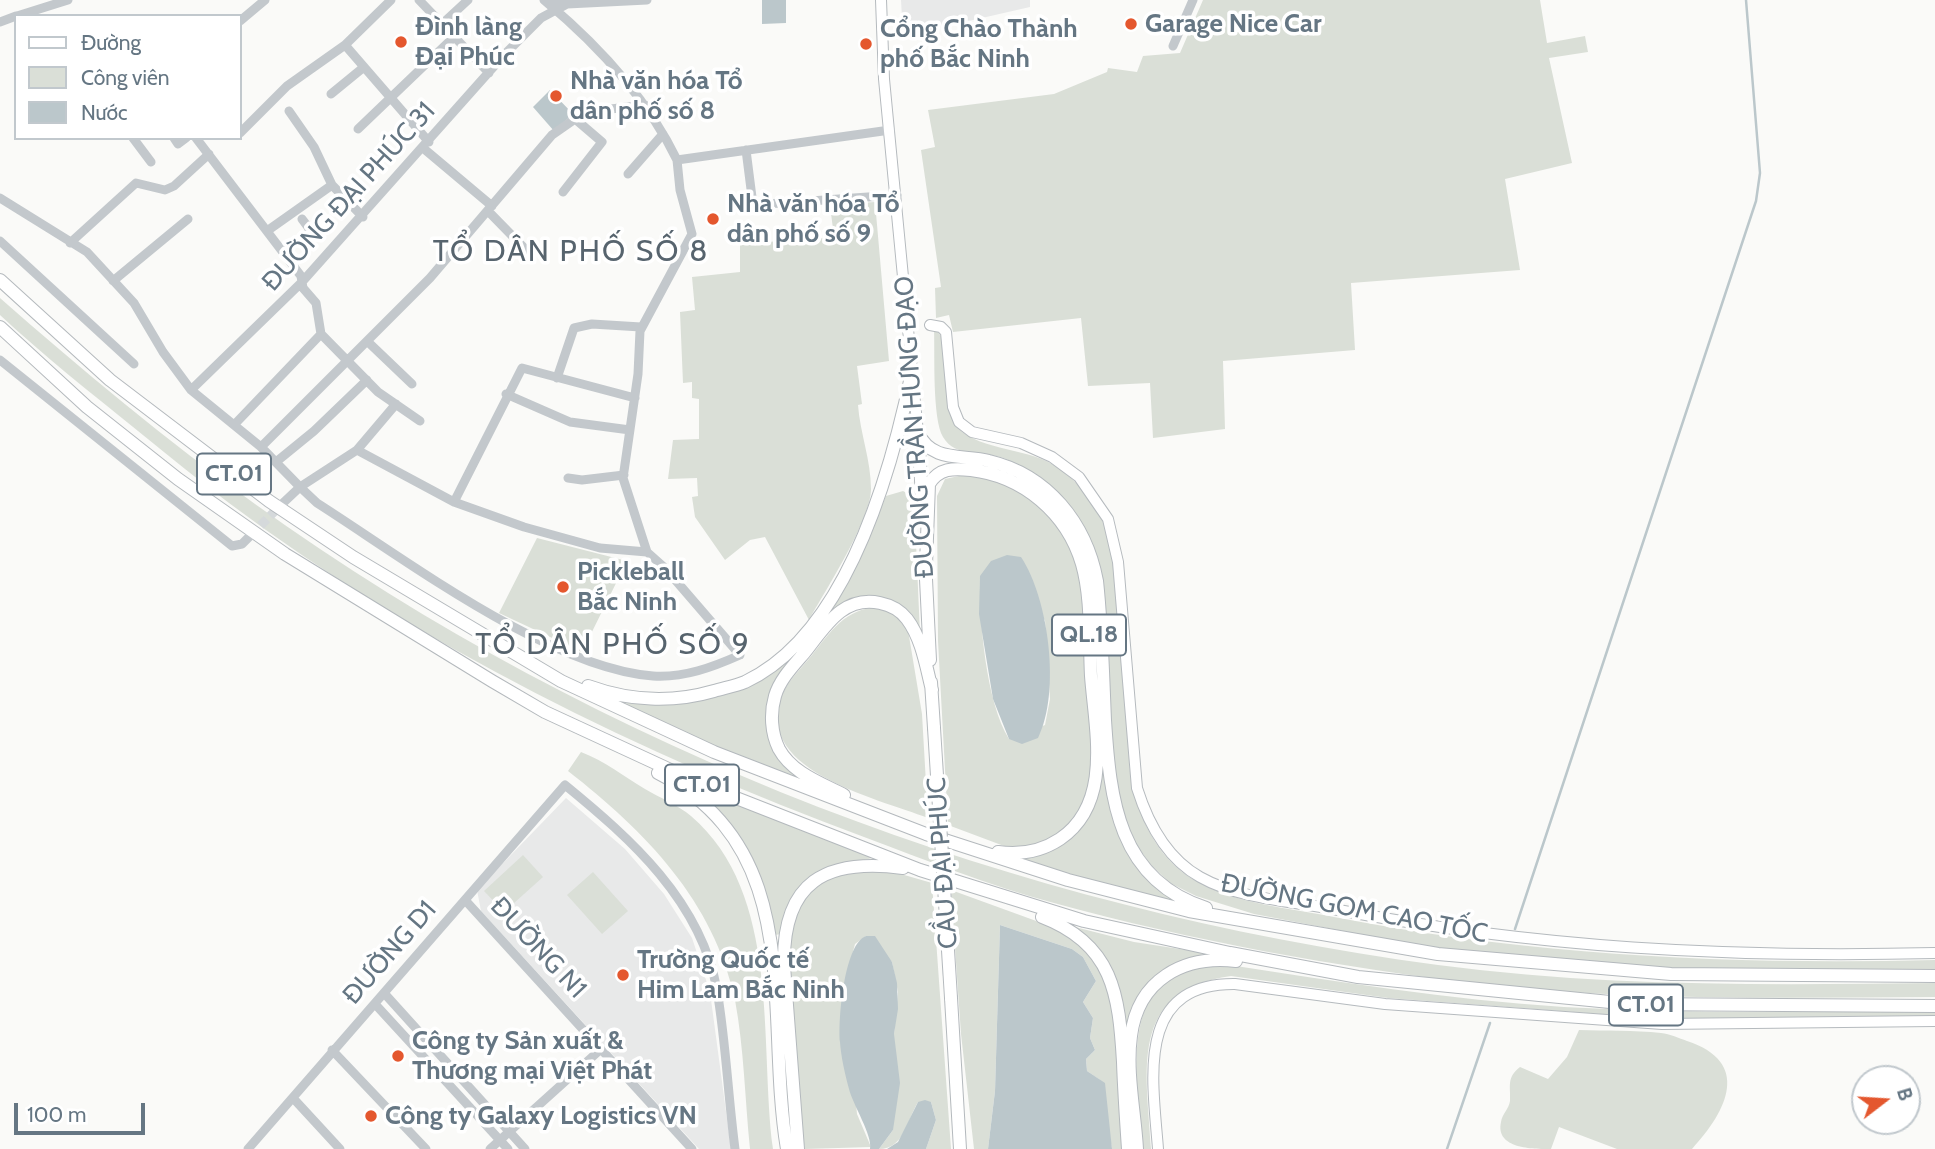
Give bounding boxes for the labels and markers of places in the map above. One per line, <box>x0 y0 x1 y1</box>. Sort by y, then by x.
place label: Garage Nice Car <box>1145 8 1321 40</box>
place label: Đình làng Đại Phúc <box>415 11 522 72</box>
place label: Cổng Chào Thành phố Bắc Ninh <box>880 13 1078 74</box>
marker: Garage Nice Car <box>1123 16 1139 32</box>
marker: Đình làng Đại Phúc <box>393 34 409 50</box>
marker: Cổng Chào Thành phố Bắc Ninh <box>858 36 874 52</box>
place label: Nhà văn hóa Tổ dân phố số 8 <box>570 65 742 126</box>
marker: Nhà văn hóa Tổ dân phố số 8 <box>548 88 564 104</box>
place label: Nhà văn hóa Tổ dân phố số 9 <box>727 188 899 249</box>
marker: Nhà văn hóa Tổ dân phố số 9 <box>705 211 721 227</box>
place label: Pickleball Bắc Ninh <box>577 556 685 618</box>
marker: Pickleball Bắc Ninh <box>555 579 571 595</box>
place label: Trường Quốc tế Him Lam Bắc Ninh <box>637 944 845 1006</box>
marker: Trường Quốc tế Him Lam Bắc Ninh <box>615 967 631 983</box>
place label: Công ty Sản xuất & Thương mại Việt Phát <box>412 1025 652 1086</box>
marker: Công ty Sản xuất & Thương mại Việt Phát <box>390 1048 406 1064</box>
place label: Công ty Galaxy Logistics VN <box>385 1100 697 1132</box>
marker: Công ty Galaxy Logistics VN <box>363 1108 379 1124</box>

